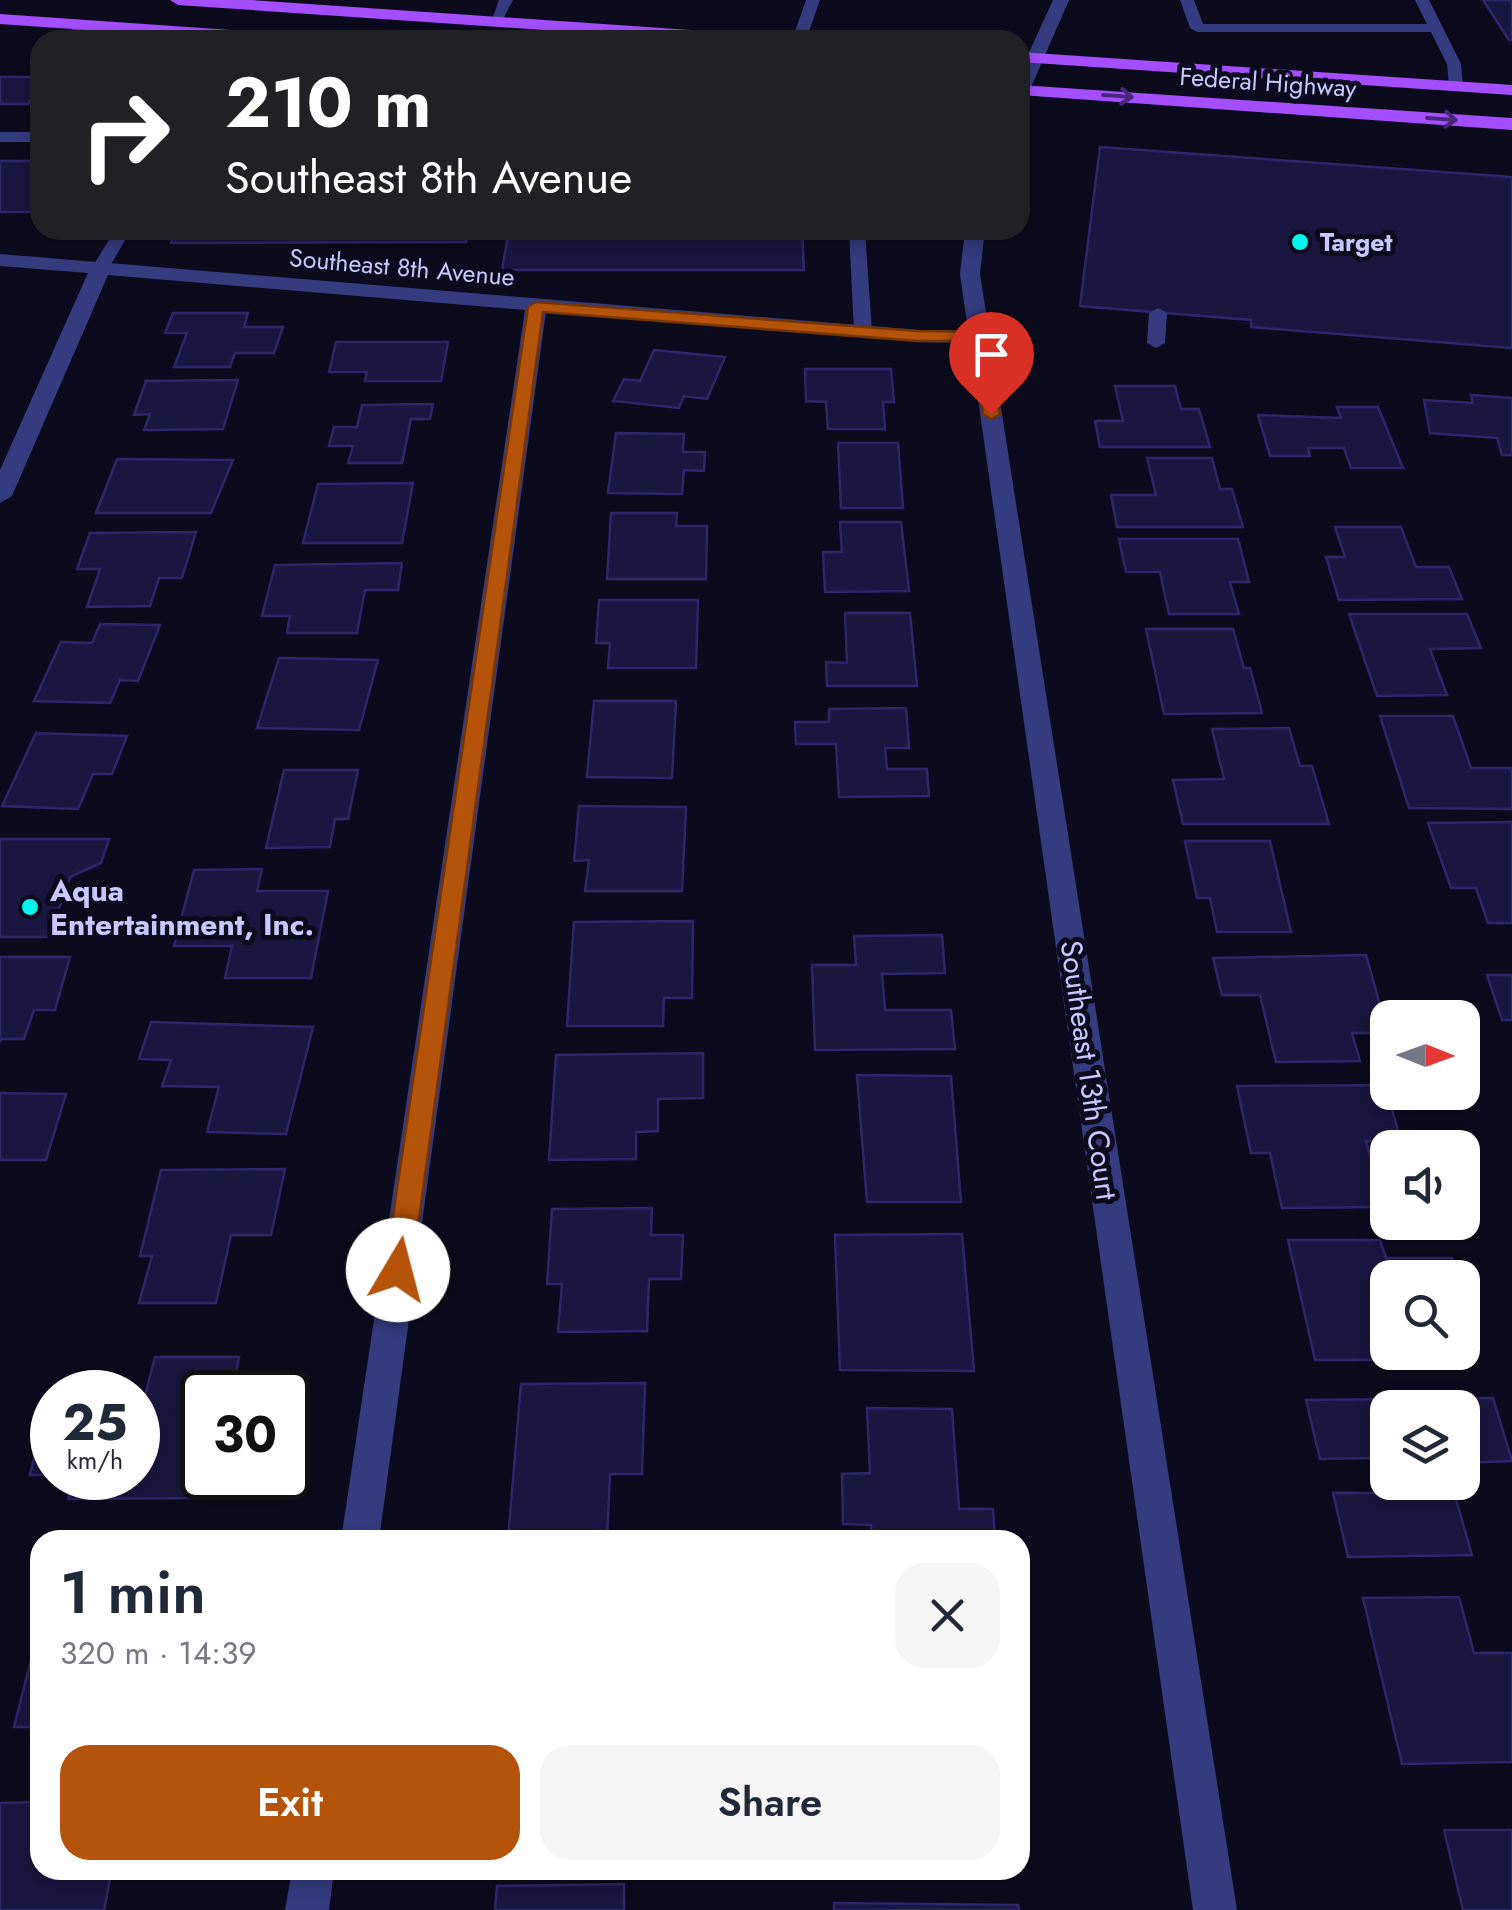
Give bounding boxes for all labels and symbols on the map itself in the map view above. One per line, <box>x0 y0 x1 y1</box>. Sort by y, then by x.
street label: Federal Highway <box>1178 58 1358 106</box>
one-way arrow <box>1102 87 1134 106</box>
one-way arrow <box>1426 110 1458 129</box>
place label: Target <box>1320 224 1392 260</box>
marker: Target <box>1289 231 1311 253</box>
street label: Southeast 8th Avenue <box>288 239 516 295</box>
pin <box>949 312 1034 415</box>
place label: Aqua Entertainment, Inc. <box>49 869 314 946</box>
marker: Aqua Entertainment, Inc. <box>19 896 41 918</box>
street label: Southeast 13th Court <box>1049 937 1129 1203</box>
north arrow <box>1370 1000 1480 1110</box>
position arrow <box>346 1218 450 1322</box>
speed limit sign: 30 <box>180 1370 310 1500</box>

